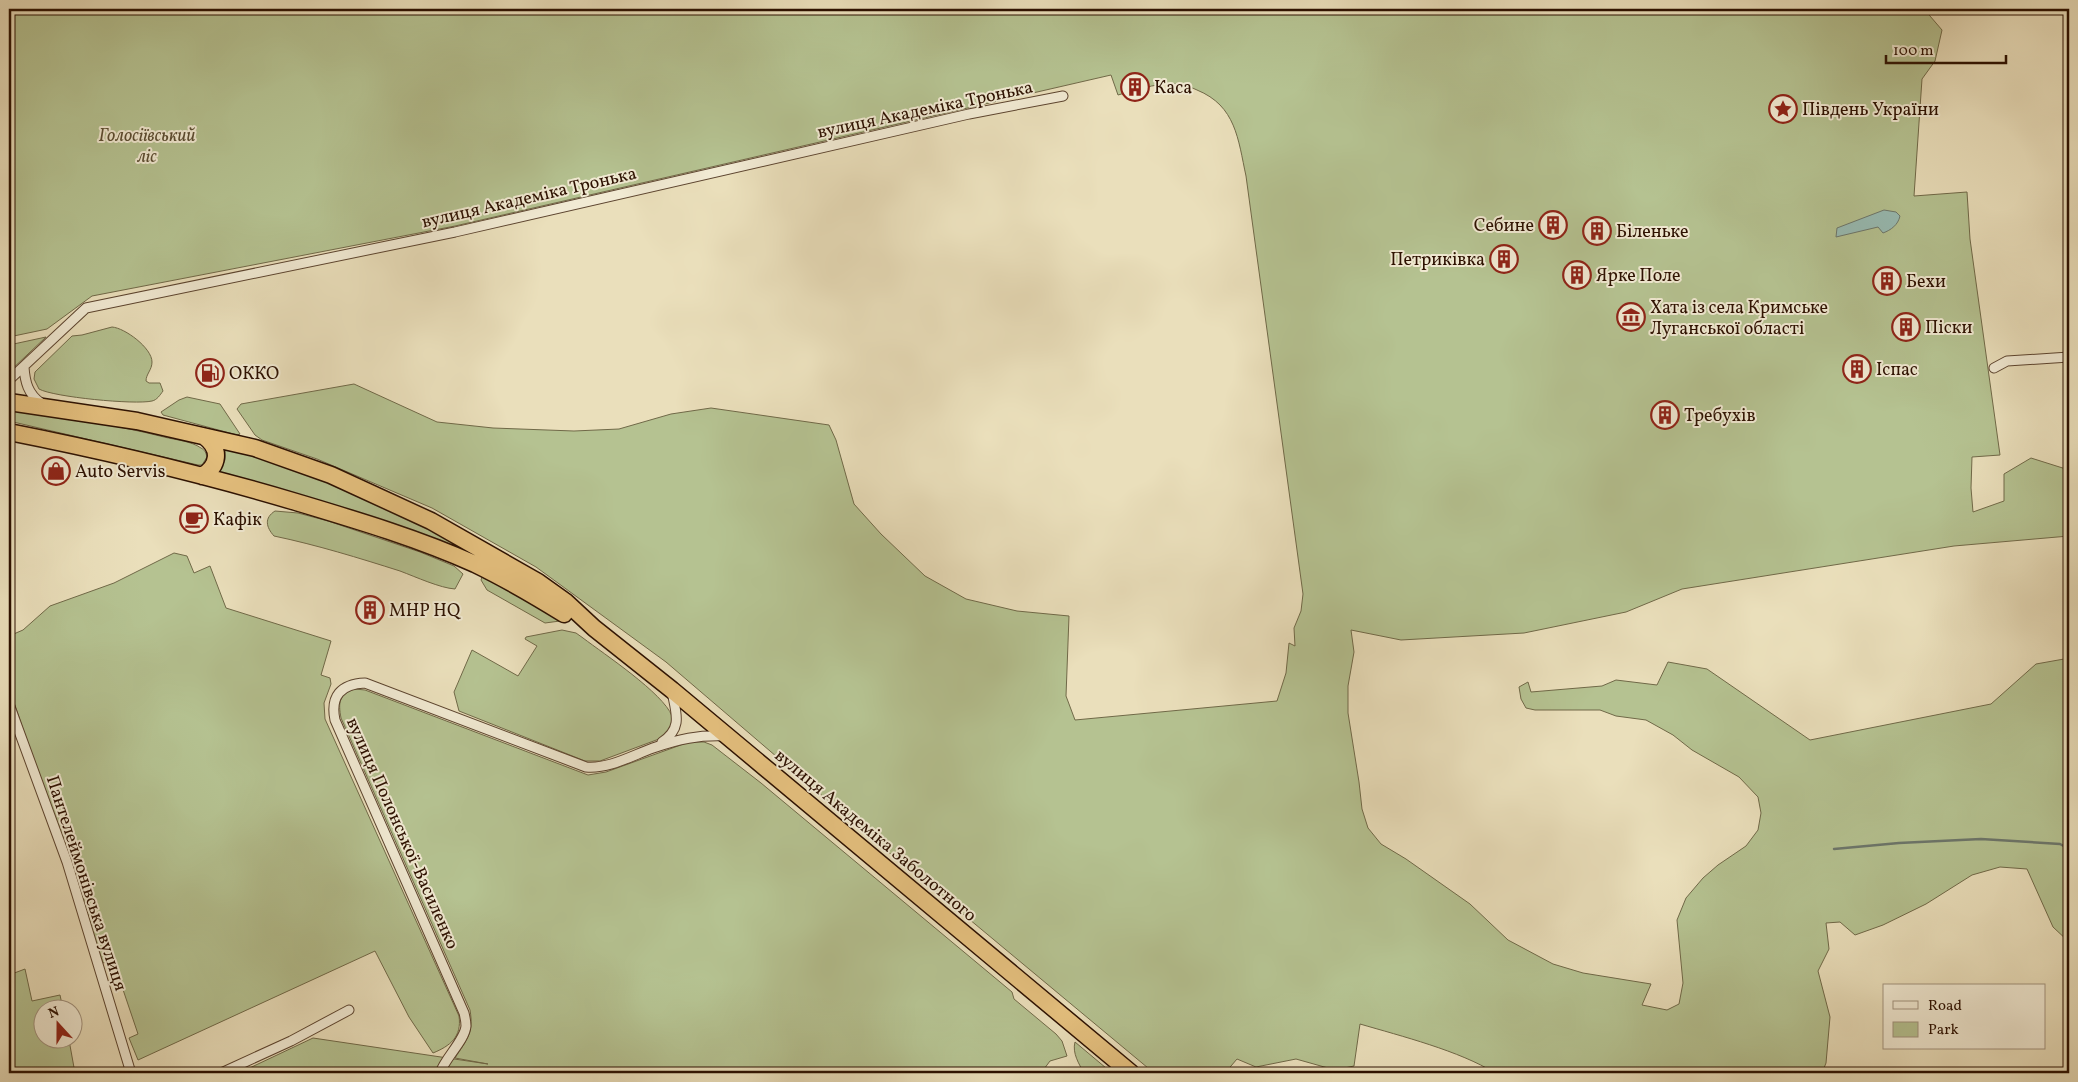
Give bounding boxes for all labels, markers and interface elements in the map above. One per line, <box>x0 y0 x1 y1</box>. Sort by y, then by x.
scale bar <box>1886 32 2006 64</box>
text: 100 m <box>1893 41 1933 62</box>
building icon: Каса <box>1120 72 1150 102</box>
street label: вулиця Академіка Тронька <box>815 75 1035 146</box>
place label: Каса <box>1154 76 1192 101</box>
place icon: Південь України <box>1768 94 1798 124</box>
place label: Південь України <box>1802 98 1939 123</box>
park label: Голосіївський ліс <box>98 124 196 170</box>
street label: вулиця Академіка Тронька <box>419 162 639 235</box>
building icon: Себине <box>1538 210 1568 240</box>
place label: Себине <box>1474 214 1534 239</box>
building icon: Біленьке <box>1582 216 1612 246</box>
place label: Біленьке <box>1616 220 1688 245</box>
building icon: Петриківка <box>1489 244 1519 274</box>
place label: Петриківка <box>1390 248 1485 273</box>
building icon: Ярке Поле <box>1562 260 1592 290</box>
place label: Ярке Поле <box>1596 264 1681 289</box>
building icon: Бехи <box>1872 266 1902 296</box>
place label: Бехи <box>1906 270 1946 295</box>
place label: Хата iз села Кримське Луганської області <box>1650 296 1828 342</box>
museum icon: Хата iз села Кримське Луганської області <box>1616 302 1646 332</box>
building icon: Піски <box>1891 312 1921 342</box>
place label: Піски <box>1925 316 1972 341</box>
building icon: Іспас <box>1842 354 1872 384</box>
fuel station icon: ОККО <box>195 358 225 388</box>
place label: Іспас <box>1876 358 1918 383</box>
place label: ОККО <box>229 362 279 387</box>
building icon: Требухів <box>1650 400 1680 430</box>
place label: Требухів <box>1684 404 1756 429</box>
shop icon: Auto Servis <box>41 456 71 486</box>
place label: Auto Servis <box>75 460 165 485</box>
cafe icon: Кафік <box>179 504 209 534</box>
place label: Кафік <box>213 508 262 533</box>
building icon: MHP HQ <box>355 595 385 625</box>
place label: MHP HQ <box>389 599 461 624</box>
street label: вулиця Полонської-Василенко <box>339 714 464 954</box>
street label: вулиця Академіка Заболотного <box>769 744 981 928</box>
street label: Пантелеймонівська вулиця <box>39 772 132 994</box>
legend <box>1883 984 2046 1050</box>
text: Road <box>1928 996 1962 1017</box>
north arrow <box>32 1000 82 1050</box>
text: N <box>46 1003 62 1024</box>
text: Park <box>1928 1020 1959 1041</box>

